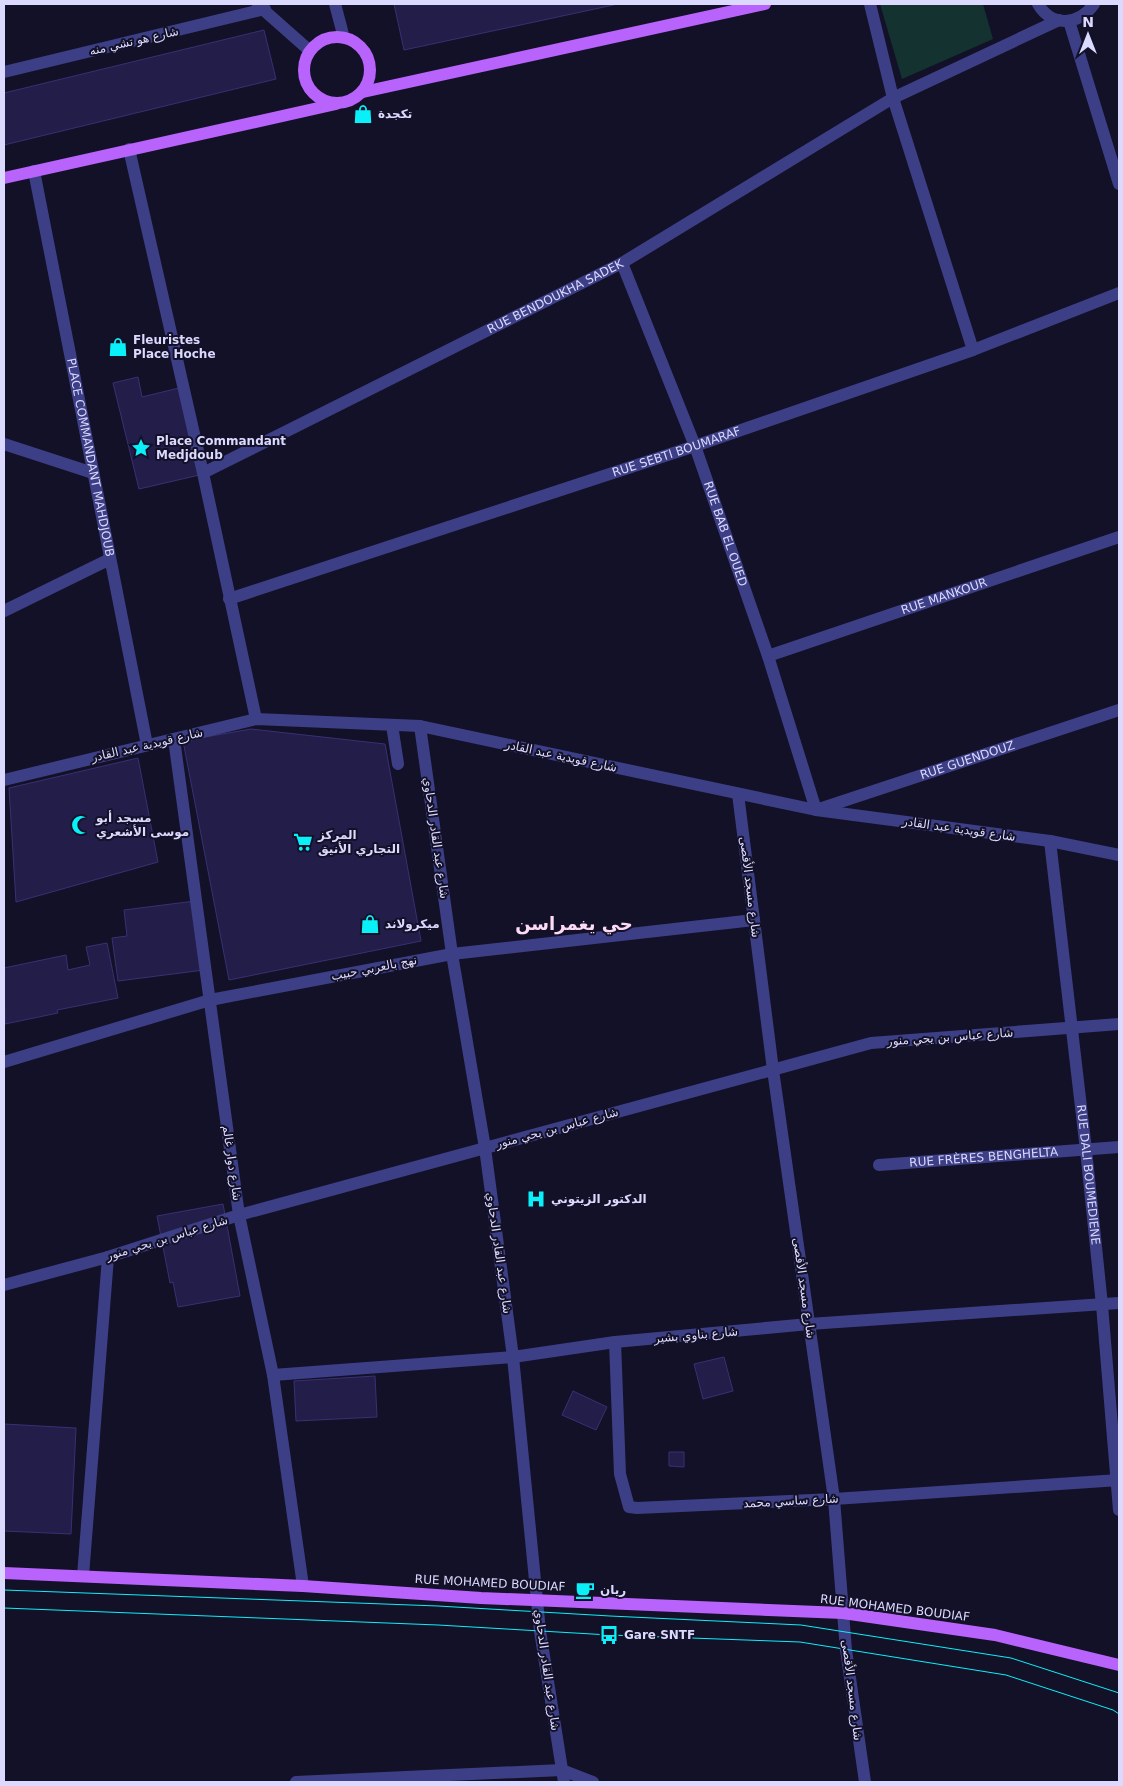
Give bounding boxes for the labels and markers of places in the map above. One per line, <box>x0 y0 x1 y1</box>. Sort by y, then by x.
shop icon: تكجدة <box>352 103 374 125</box>
place label: تكجدة <box>378 107 412 121</box>
place label: Fleuristes Place Hoche <box>133 333 216 361</box>
shop icon: Fleuristes Place Hoche <box>107 336 129 358</box>
place label: Place Commandant Medjdoub <box>156 434 286 462</box>
place icon: Place Commandant Medjdoub <box>130 437 152 459</box>
place label: مسجد أبو موسى الأشعري <box>95 810 189 840</box>
mosque icon: مسجد أبو موسى الأشعري <box>70 814 92 836</box>
place label: المركز التجاري الأنيق <box>317 828 400 856</box>
supermarket icon: المركز التجاري الأنيق <box>292 831 314 853</box>
shop icon: ميكرولاند <box>359 913 381 935</box>
place label: ميكرولاند <box>385 917 440 932</box>
hospital icon: الدكتور الزيتوني <box>525 1188 547 1210</box>
place label: الدكتور الزيتوني <box>551 1192 647 1207</box>
cafe icon: ريان <box>574 1579 596 1601</box>
place label: ريان <box>600 1583 626 1597</box>
bus stop icon: Gare SNTF <box>598 1624 620 1646</box>
place label: Gare SNTF <box>624 1628 695 1642</box>

